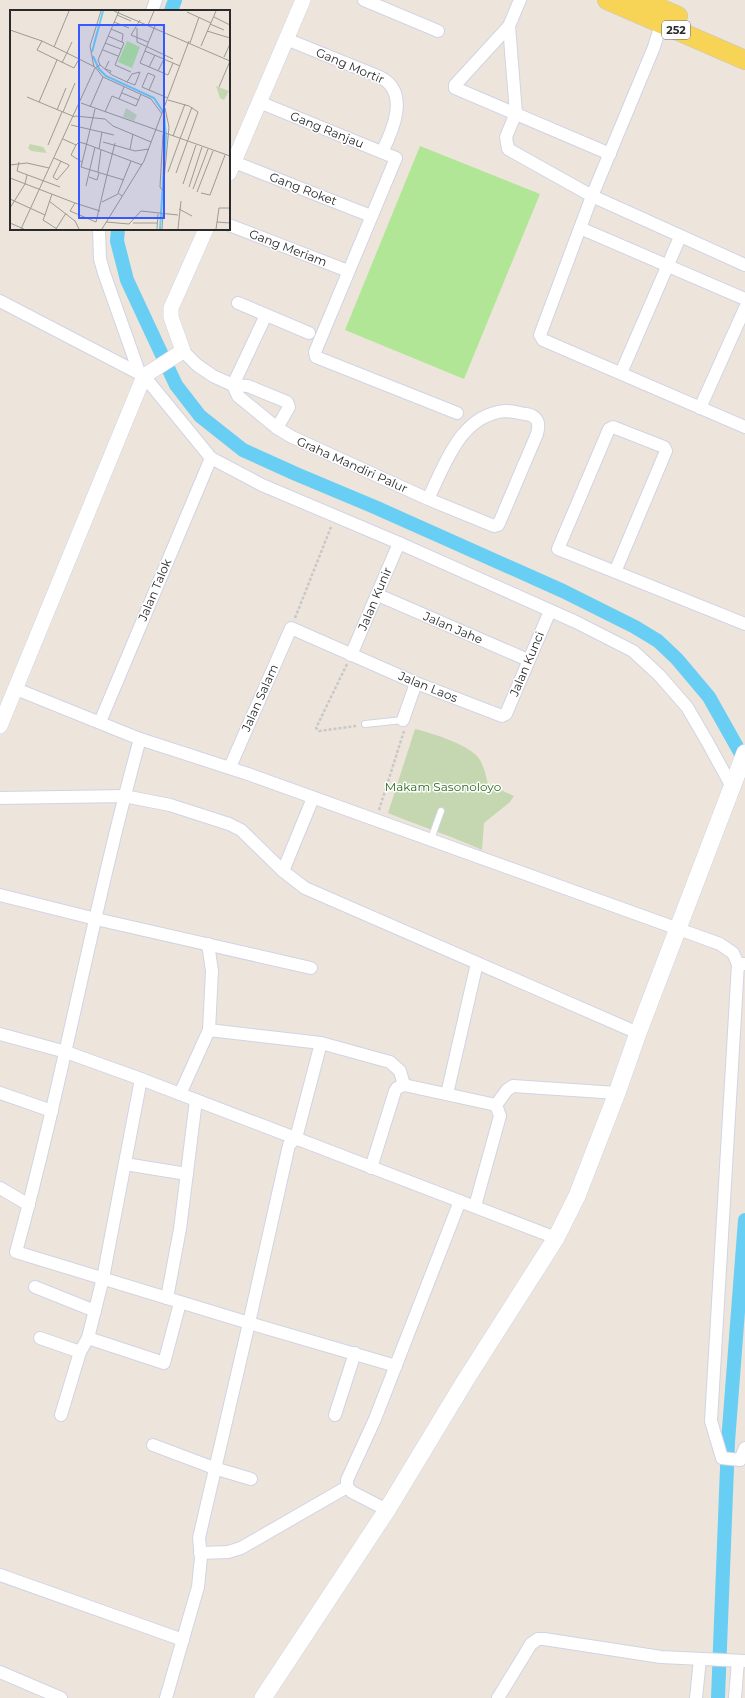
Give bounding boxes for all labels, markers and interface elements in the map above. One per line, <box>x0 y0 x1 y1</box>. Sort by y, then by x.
inset map <box>10 10 230 230</box>
road number: 252 <box>662 21 690 39</box>
street label: Gang Mortir <box>314 44 387 87</box>
street label: Gang Ranjau <box>288 108 366 151</box>
street label: Gang Roket <box>267 169 339 208</box>
street label: Gang Meriam <box>247 226 329 269</box>
street label: Graha Mandiri Palur <box>294 433 410 496</box>
street label: Jalan Talok <box>134 556 175 624</box>
street label: Jalan Kunir <box>354 565 395 634</box>
street label: Jalan Jahe <box>420 608 485 647</box>
street label: Jalan Kunci <box>506 629 547 699</box>
street label: Jalan Salam <box>238 662 281 735</box>
street label: Jalan Laos <box>396 668 460 705</box>
park label: Makam Sasonoloyo <box>385 779 501 794</box>

